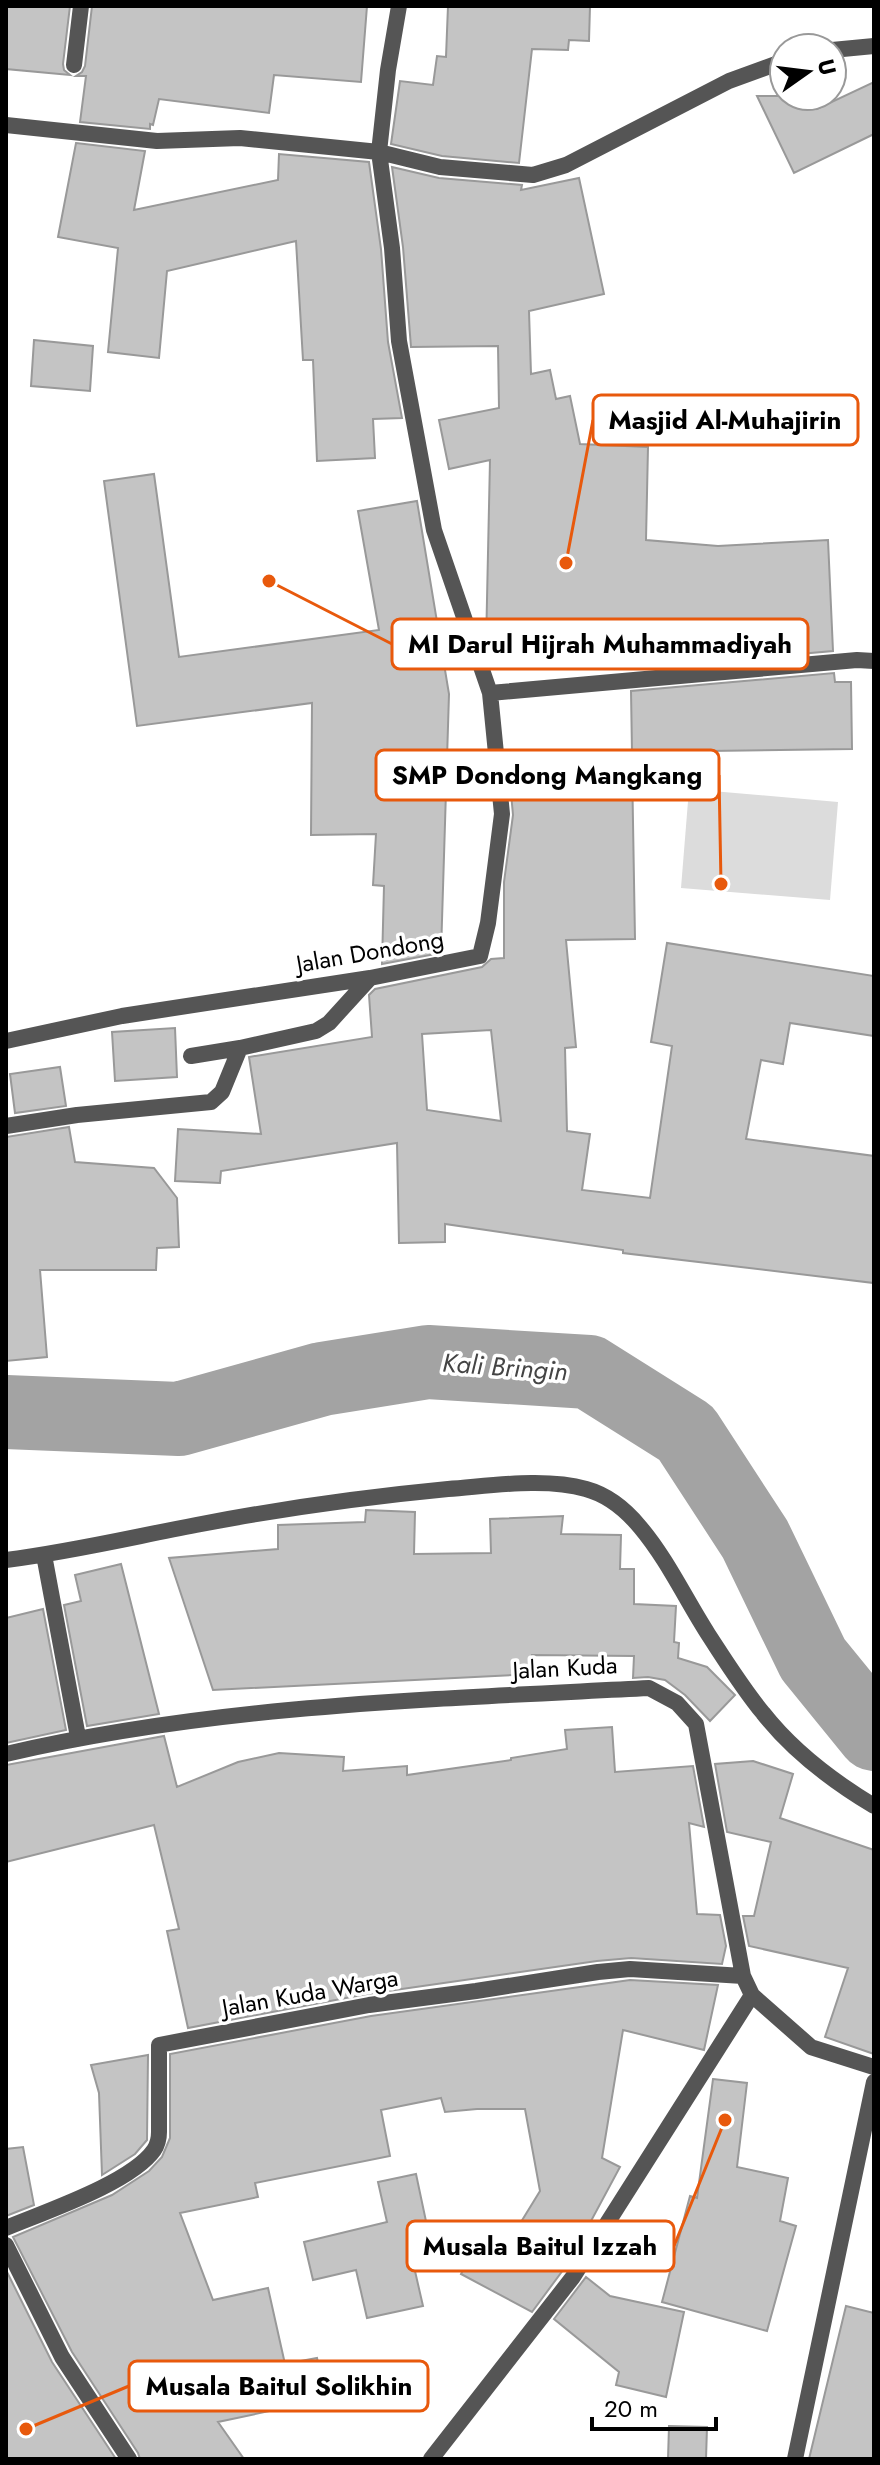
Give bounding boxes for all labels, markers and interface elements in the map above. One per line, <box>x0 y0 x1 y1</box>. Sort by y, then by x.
north arrow <box>768 32 848 112</box>
text: U <box>810 56 845 79</box>
callout: Masjid Al-Muhajirin <box>593 395 858 445</box>
text: Masjid Al-Muhajirin <box>608 401 842 439</box>
callout: MI Darul Hijrah Muhammadiyah <box>392 619 808 669</box>
text: MI Darul Hijrah Muhammadiyah <box>408 625 792 663</box>
callout: SMP Dondong Mangkang <box>376 750 719 800</box>
text: SMP Dondong Mangkang <box>392 756 702 794</box>
street label: Jalan Dondong <box>290 921 446 982</box>
water label: Kali Bringin <box>441 1344 569 1390</box>
street label: Jalan Kuda <box>509 1647 618 1688</box>
street label: Jalan Kuda Warga <box>216 1960 401 2026</box>
callout: Musala Baitul Izzah <box>407 2221 674 2271</box>
text: Musala Baitul Izzah <box>423 2227 657 2265</box>
callout: Musala Baitul Solikhin <box>129 2361 428 2411</box>
text: Musala Baitul Solikhin <box>145 2367 413 2405</box>
scale bar <box>592 2381 716 2431</box>
text: 20 m <box>604 2391 658 2426</box>

